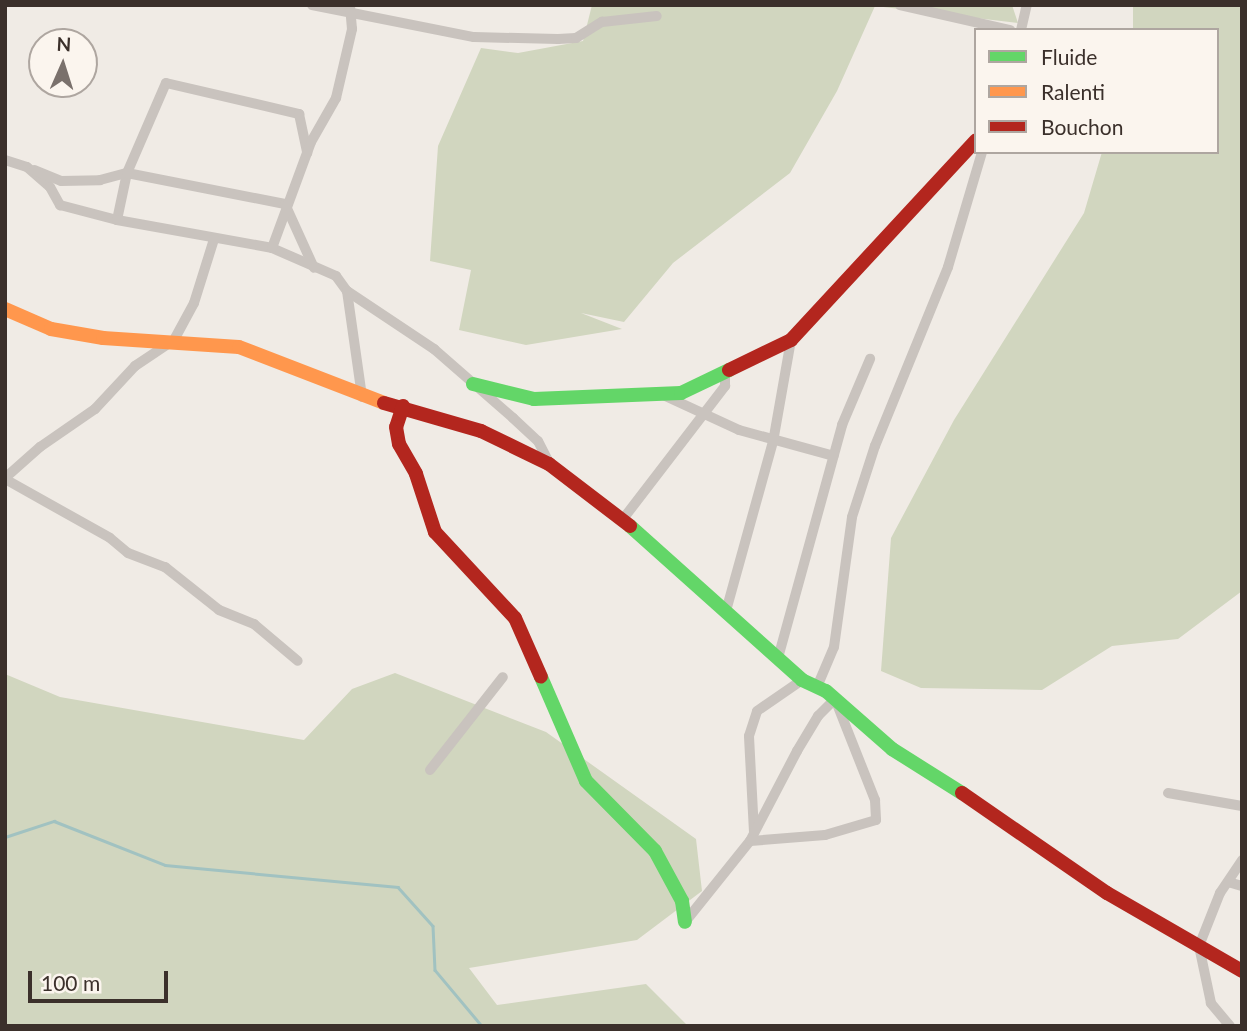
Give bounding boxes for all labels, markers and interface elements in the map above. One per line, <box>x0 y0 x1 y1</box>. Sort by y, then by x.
north arrow <box>28 28 98 98</box>
legend <box>974 28 1219 154</box>
text: N <box>56 32 72 55</box>
text: Fluide <box>1041 44 1097 69</box>
text: Ralenti <box>1041 79 1105 104</box>
text: Bouchon <box>1041 114 1123 139</box>
scale bar <box>32 958 172 1002</box>
text: 100 m <box>41 970 100 995</box>

